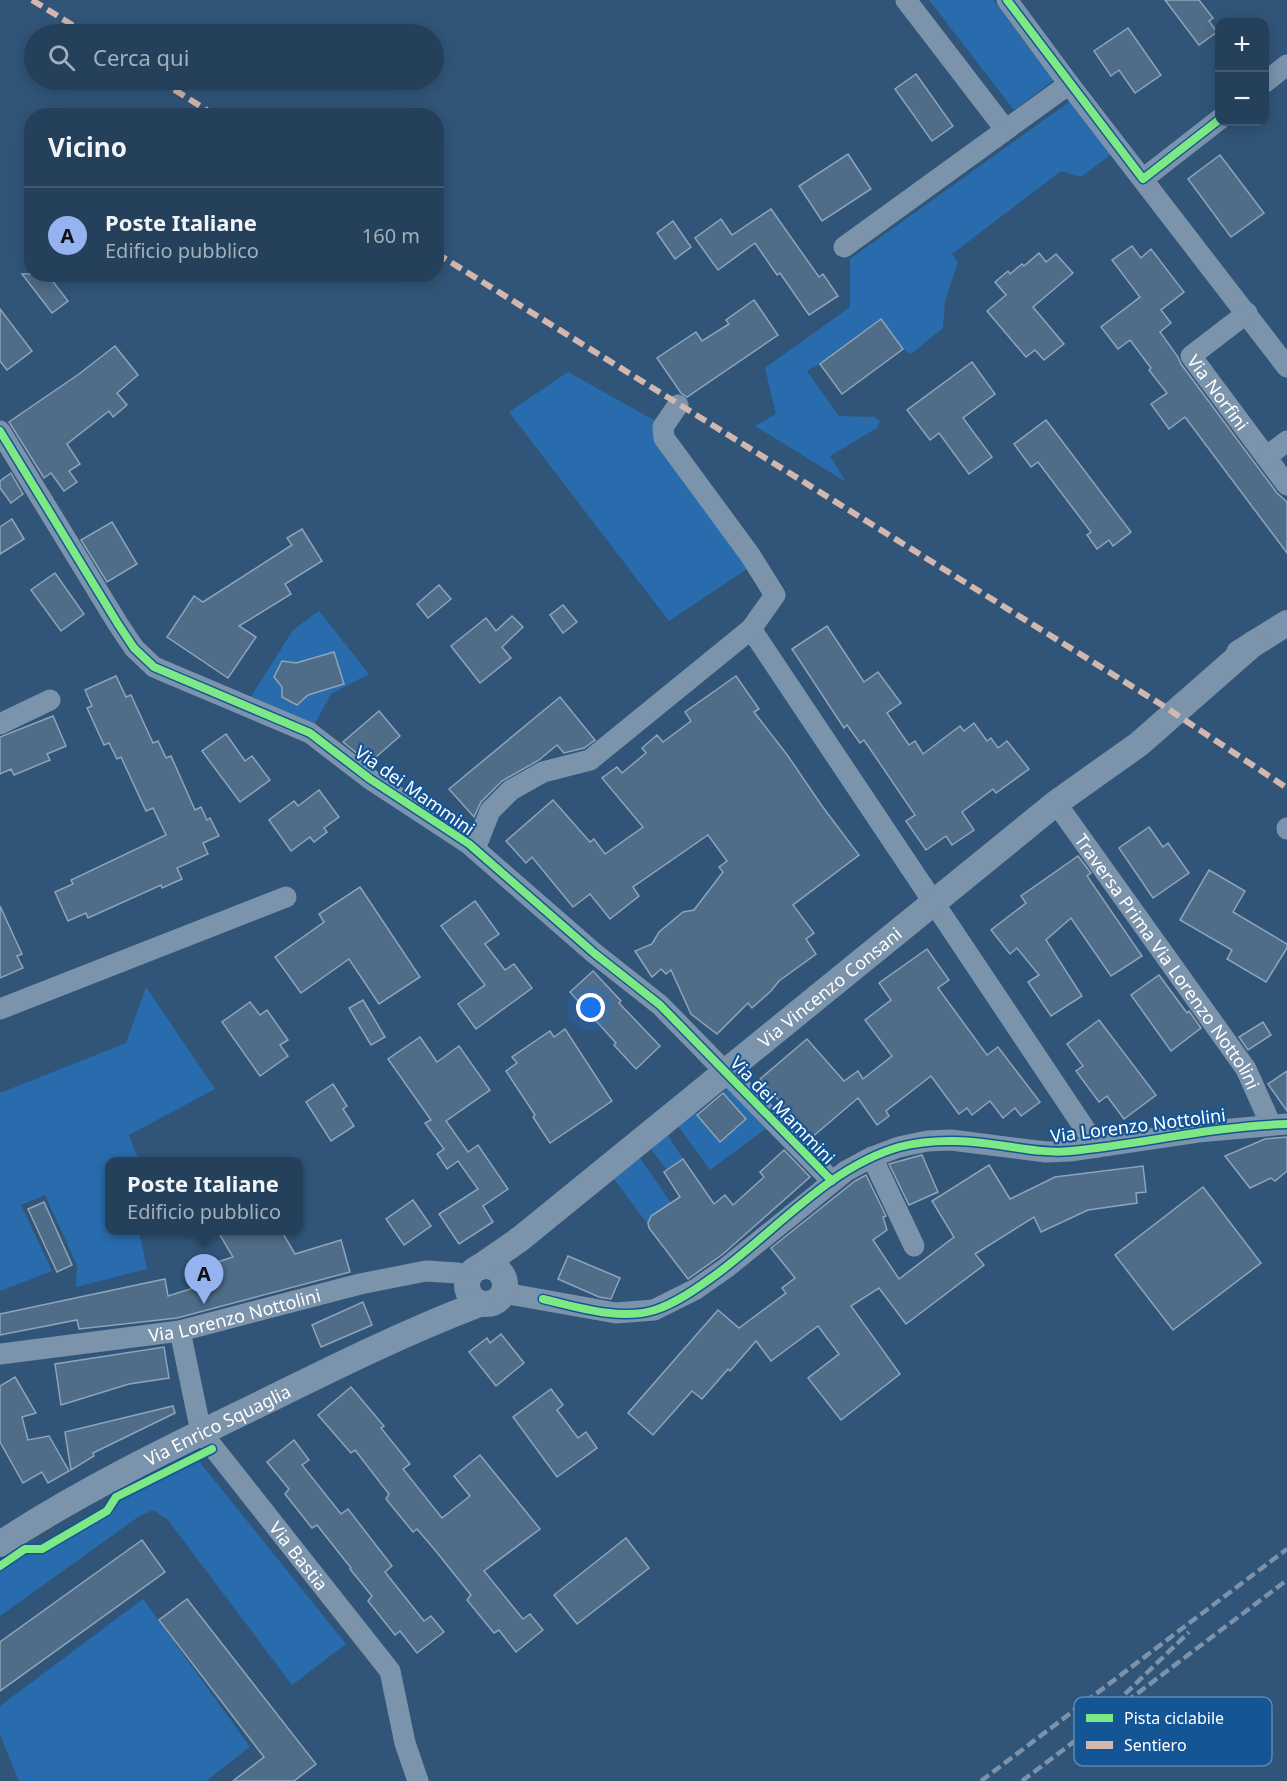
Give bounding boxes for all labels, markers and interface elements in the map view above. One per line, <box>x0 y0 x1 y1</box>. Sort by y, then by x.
map controls <box>1215 18 1269 126</box>
button: + <box>1215 18 1269 72</box>
search box <box>24 24 444 90</box>
icon: search <box>45 41 78 74</box>
text: Cerca qui <box>93 42 189 72</box>
button: − <box>1215 72 1269 126</box>
text: Vicino <box>48 129 127 165</box>
text: Poste Italiane <box>105 207 257 237</box>
text: A <box>61 222 74 249</box>
text: 160 m <box>362 222 420 249</box>
text: Edificio pubblico <box>105 237 259 264</box>
street label: Via Norfini <box>1182 350 1254 435</box>
street label: Via dei Mammini <box>350 740 480 840</box>
street label: Traversa Prima Via Lorenzo Nottolini <box>1070 829 1265 1093</box>
street label: Via Vincenzo Consani <box>753 921 907 1053</box>
your location <box>576 993 605 1022</box>
street label: Via dei Mammini <box>725 1051 841 1169</box>
street label: Via Lorenzo Nottolini <box>1049 1102 1227 1148</box>
popup <box>105 1157 303 1235</box>
text: Poste Italiane <box>127 1168 279 1198</box>
text: Edificio pubblico <box>127 1198 281 1225</box>
pin: A <box>184 1254 224 1304</box>
street label: Via Lorenzo Nottolini <box>147 1283 323 1347</box>
street label: Via Enrico Squaglia <box>140 1379 295 1471</box>
street label: Via Bastia <box>264 1516 334 1595</box>
legend <box>1074 1697 1272 1766</box>
text: Pista ciclabile <box>1124 1707 1224 1729</box>
text: Sentiero <box>1124 1734 1187 1756</box>

